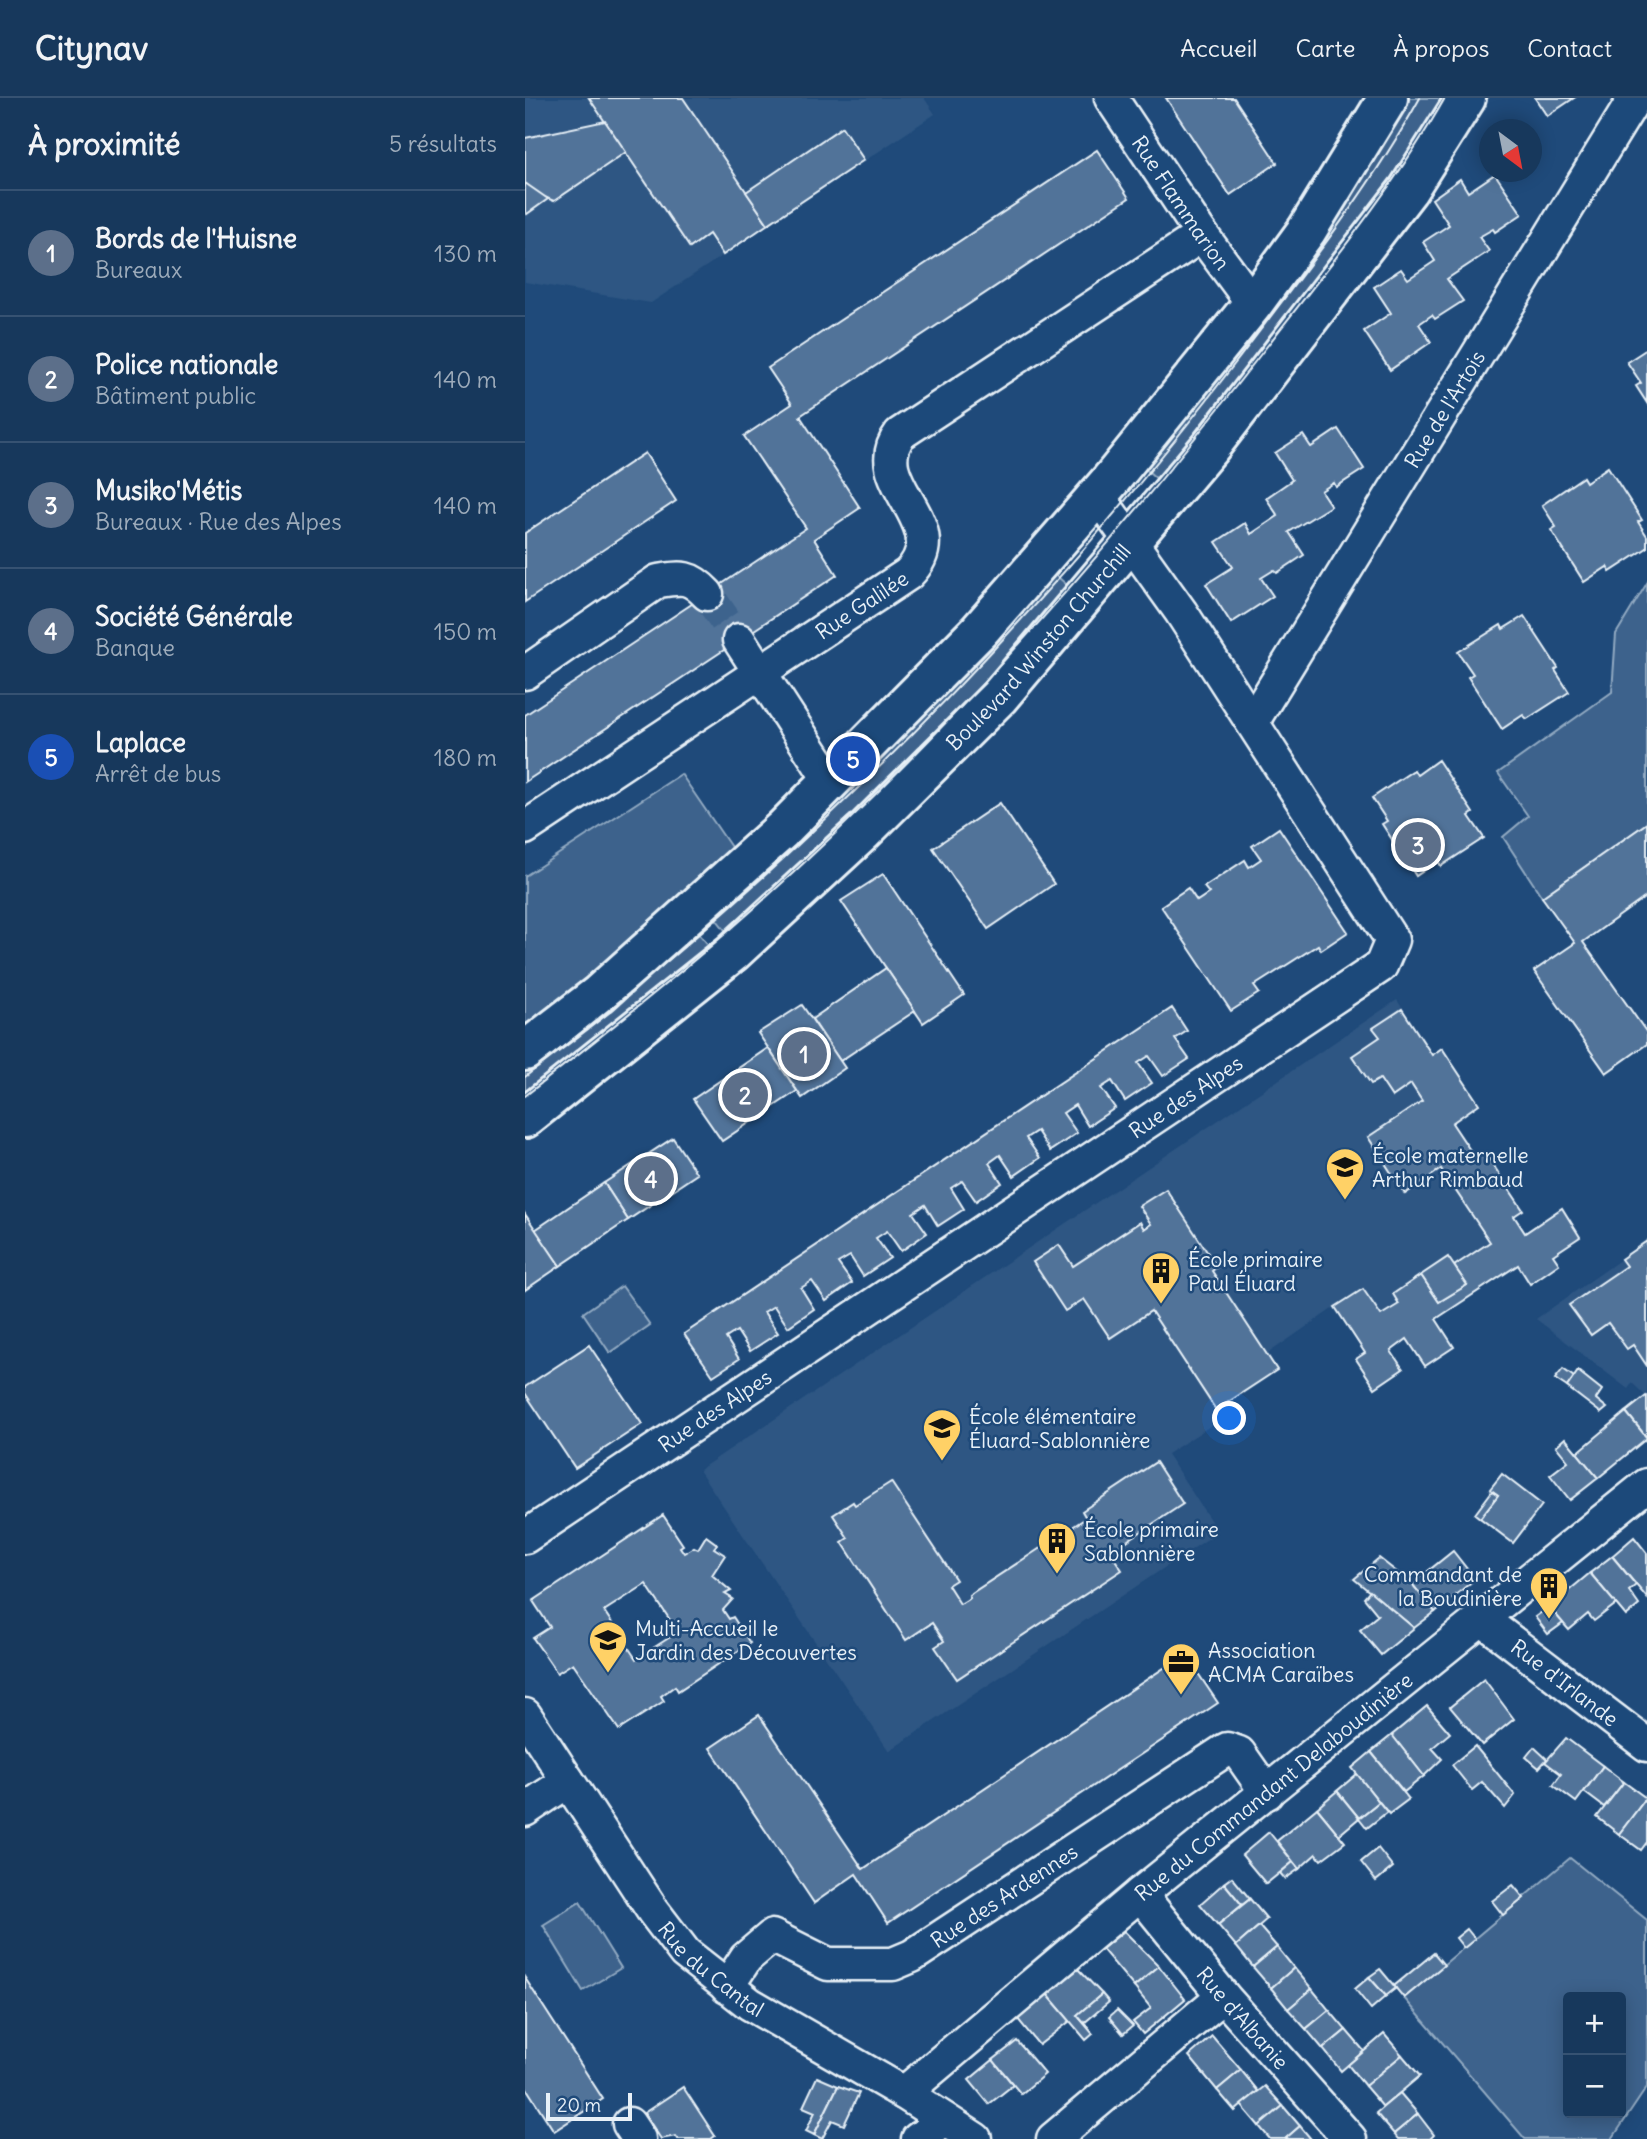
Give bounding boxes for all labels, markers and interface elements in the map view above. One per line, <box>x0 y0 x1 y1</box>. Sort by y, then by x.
text: Citynav <box>35 27 148 69</box>
text: Accueil <box>1180 33 1257 63</box>
text: Carte <box>1295 33 1355 63</box>
text: À propos <box>1393 33 1489 63</box>
text: Contact <box>1527 33 1612 63</box>
north arrow <box>1479 119 1542 182</box>
text: À proximité <box>28 125 180 163</box>
text: 5 résultats <box>389 129 497 158</box>
street label: Rue Flammarion <box>1126 130 1236 275</box>
text: Bords de l'Huisne <box>95 222 297 255</box>
text: 1 <box>46 239 56 268</box>
text: 130 m <box>434 239 497 268</box>
text: Bureaux <box>95 255 182 284</box>
street label: Rue de l'Artois <box>1398 345 1491 473</box>
text: Police nationale <box>95 348 278 381</box>
text: 2 <box>45 365 57 394</box>
text: 140 m <box>434 365 497 394</box>
text: Bâtiment public <box>95 381 256 410</box>
text: Musiko'Métis <box>95 474 242 507</box>
text: 3 <box>44 491 58 520</box>
text: 140 m <box>434 491 497 520</box>
text: Bureaux · Rue des Alpes <box>95 507 342 536</box>
street label: Boulevard Winston Churchill <box>940 538 1136 756</box>
street label: Rue Galilée <box>810 564 913 645</box>
text: Société Générale <box>95 600 293 633</box>
text: 4 <box>44 617 58 646</box>
text: 150 m <box>434 617 497 646</box>
text: Banque <box>95 633 175 662</box>
text: Laplace <box>95 726 186 759</box>
pin: 5 <box>830 733 876 785</box>
text: 5 <box>44 743 58 772</box>
text: 180 m <box>434 743 497 772</box>
text: Arrêt de bus <box>95 759 221 788</box>
pin: 3 <box>1395 819 1441 871</box>
pin: 1 <box>781 1028 827 1080</box>
street label: Rue des Alpes <box>1124 1049 1247 1144</box>
pin: 2 <box>722 1069 768 1121</box>
place label: École maternelle Arthur Rimbaud <box>1372 1142 1529 1193</box>
school or university icon: École maternelle Arthur Rimbaud <box>1324 1146 1366 1201</box>
pin: 4 <box>628 1153 674 1205</box>
place label: École primaire Paul Éluard <box>1188 1246 1323 1297</box>
building icon: École primaire Paul Éluard <box>1140 1250 1182 1305</box>
street label: Rue des Alpes <box>653 1363 777 1458</box>
your location <box>1212 1401 1246 1435</box>
place label: École élémentaire Éluard-Sablonnière <box>969 1403 1150 1454</box>
school or university icon: École élémentaire Éluard-Sablonnière <box>921 1407 963 1462</box>
place label: École primaire Sablonnière <box>1084 1516 1219 1567</box>
building icon: École primaire Sablonnière <box>1036 1520 1078 1575</box>
place label: Commandant de la Boudinière <box>1364 1561 1522 1612</box>
building icon: Commandant de la Boudinière <box>1528 1565 1570 1620</box>
place label: Multi-Accueil le Jardin des Découvertes <box>635 1615 857 1666</box>
school or university icon: Multi-Accueil le Jardin des Découvertes <box>587 1619 629 1674</box>
street label: Rue d'Irlande <box>1506 1633 1624 1732</box>
place label: Association ACMA Caraïbes <box>1208 1637 1354 1688</box>
office icon: Association ACMA Caraïbes <box>1160 1641 1202 1696</box>
street label: Rue du Commandant Delaboudinière <box>1129 1666 1418 1907</box>
street label: Rue des Ardennes <box>925 1837 1083 1954</box>
street label: Rue du Cantal <box>652 1916 769 2023</box>
street label: Rue d'Albanie <box>1191 1961 1295 2075</box>
map controls <box>1563 1992 1626 2118</box>
button: + <box>1563 1992 1626 2055</box>
button: − <box>1563 2055 1626 2118</box>
scale bar <box>546 2090 632 2122</box>
text: 20 m <box>557 2093 601 2117</box>

